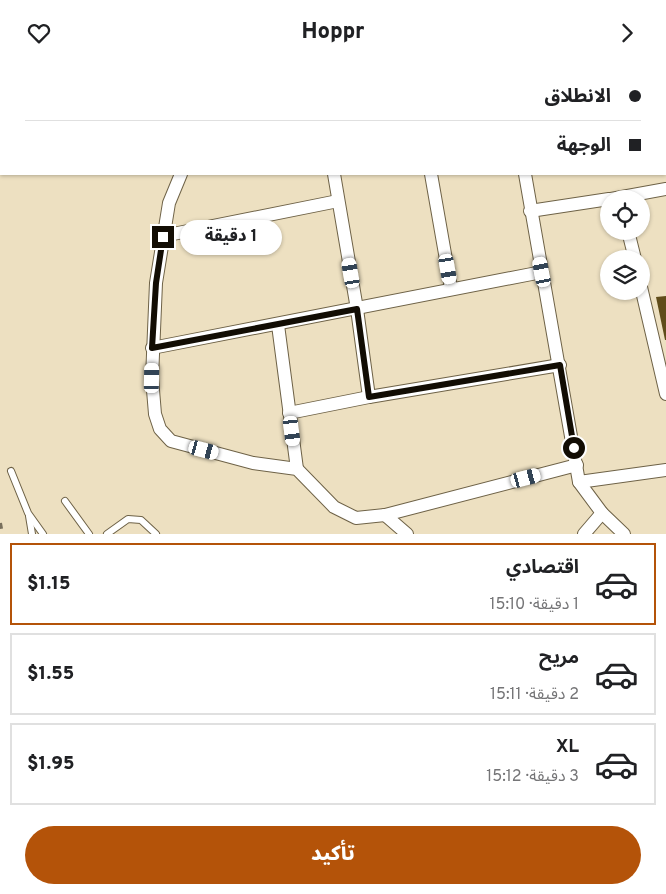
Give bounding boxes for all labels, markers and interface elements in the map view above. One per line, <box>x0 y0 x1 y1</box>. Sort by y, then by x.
icon: heart <box>25 19 53 47</box>
text: Hoppr <box>302 19 364 46</box>
icon: forward <box>613 19 641 47</box>
text: الانطلاق <box>545 85 611 109</box>
text: الوجهة <box>557 134 611 158</box>
map controls <box>600 190 650 300</box>
button: locate <box>600 190 650 240</box>
callout: 1 دقيقة <box>180 219 283 255</box>
route end <box>152 226 174 248</box>
text: 1 دقيقة <box>205 227 257 247</box>
button: layers <box>600 250 650 300</box>
car <box>438 253 457 285</box>
car <box>531 256 552 288</box>
car <box>341 257 360 289</box>
car <box>144 363 159 393</box>
car <box>282 415 301 447</box>
route start <box>563 437 585 459</box>
car <box>187 439 220 461</box>
car <box>509 467 542 489</box>
text: اقتصادي <box>506 556 579 580</box>
icon: car <box>594 562 639 607</box>
text: $1.15 <box>27 572 71 596</box>
text: 1 دقيقة · 15:10 <box>490 595 579 615</box>
text: مريح <box>539 646 579 670</box>
icon: car <box>594 652 639 697</box>
text: $1.55 <box>27 662 74 686</box>
text: 2 دقيقة · 15:11 <box>490 685 579 705</box>
text: XL <box>556 735 579 759</box>
icon: car <box>594 742 639 787</box>
text: $1.95 <box>27 752 75 776</box>
text: 3 دقيقة · 15:12 <box>486 767 579 787</box>
button: تأكيد <box>25 826 641 884</box>

